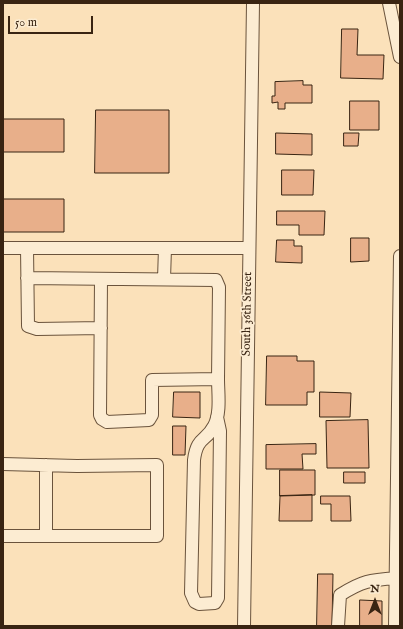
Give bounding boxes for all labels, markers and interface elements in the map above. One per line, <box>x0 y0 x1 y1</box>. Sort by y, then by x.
scale bar <box>10 8 95 34</box>
text: 50 m <box>15 15 37 30</box>
street label: South 36th Street <box>240 272 256 356</box>
north arrow <box>355 581 395 621</box>
text: N <box>370 582 380 596</box>

